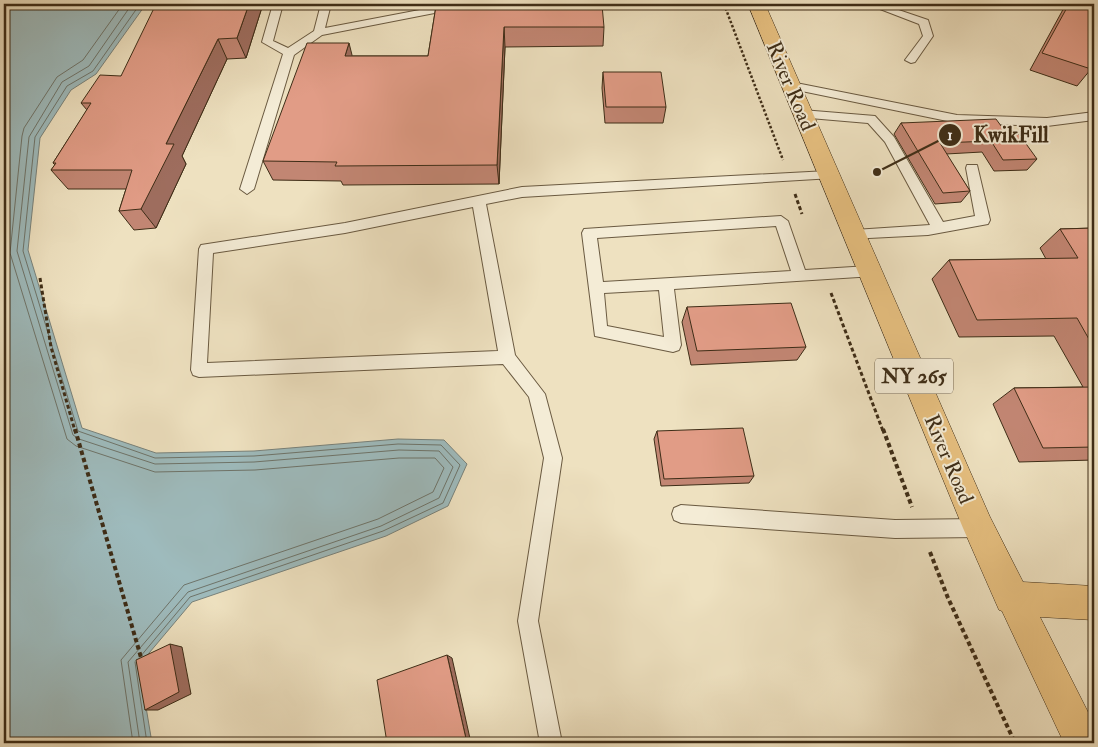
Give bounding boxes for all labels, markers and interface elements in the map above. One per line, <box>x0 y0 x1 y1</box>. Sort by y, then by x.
street label: River Road <box>760 38 822 135</box>
callout: KwikFill <box>938 116 1058 153</box>
text: KwikFill <box>973 121 1049 149</box>
text: 1 <box>947 126 953 145</box>
road number: NY 265 <box>875 358 953 394</box>
street label: River Road <box>918 411 980 508</box>

